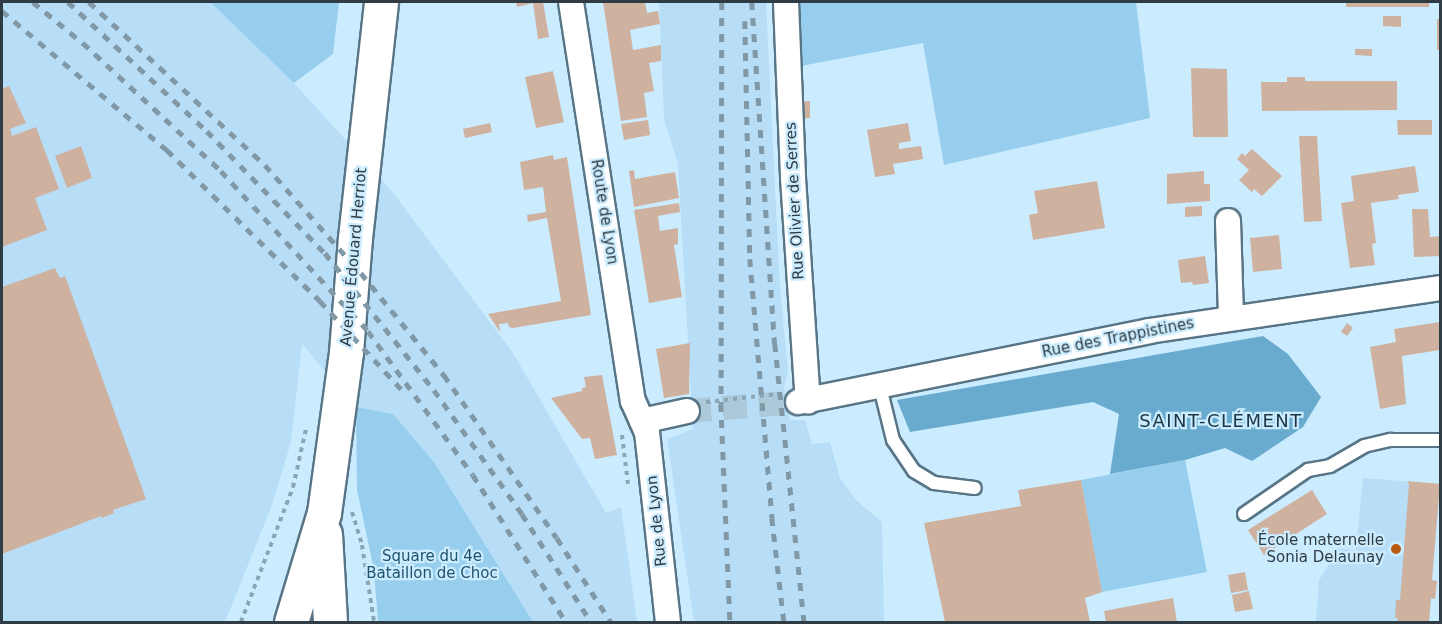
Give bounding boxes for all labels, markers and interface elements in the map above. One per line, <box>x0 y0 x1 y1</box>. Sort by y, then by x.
street label: Rue Olivier de Serres <box>782 122 808 280</box>
street label: Route de Lyon <box>587 158 621 266</box>
street label: Avenue Édouard Herriot <box>337 167 371 347</box>
street label: Rue des Trappistines <box>1040 314 1196 362</box>
district label: SAINT-CLÉMENT <box>1139 410 1303 432</box>
street label: Rue de Lyon <box>643 475 671 567</box>
place label: École maternelle Sonia Delaunay <box>1258 531 1384 566</box>
marker: École maternelle Sonia Delaunay <box>1389 542 1403 556</box>
park label: Square du 4e Bataillon de Choc <box>366 547 498 582</box>

